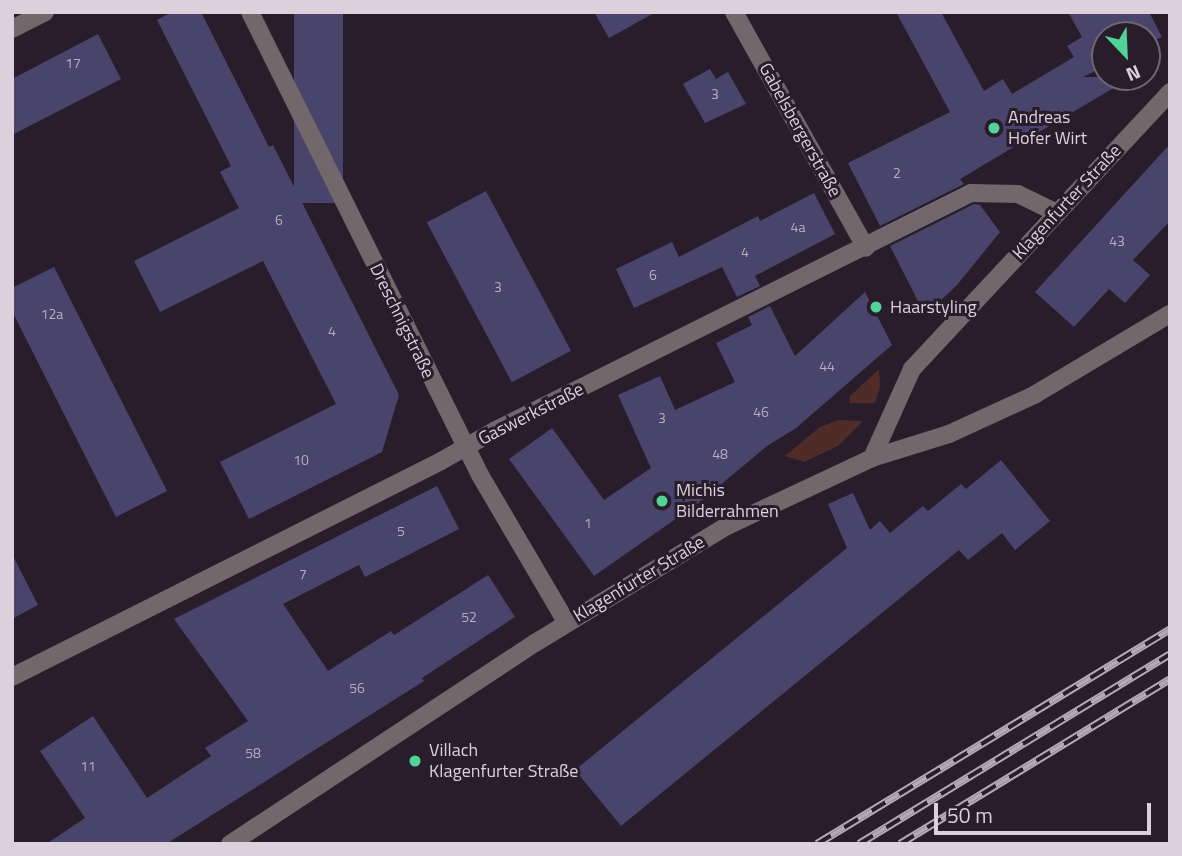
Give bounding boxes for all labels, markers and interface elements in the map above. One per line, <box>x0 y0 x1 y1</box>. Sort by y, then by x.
north arrow <box>1091 21 1161 91</box>
house number: 17 <box>65 55 81 71</box>
text: N <box>1122 58 1145 90</box>
street label: Gabelsbergerstraße <box>754 59 846 201</box>
house number: 3 <box>711 86 719 102</box>
place label: Andreas Hofer Wirt <box>1008 107 1087 150</box>
marker: Andreas Hofer Wirt <box>986 120 1002 136</box>
street label: Klagenfurter Straße <box>1008 140 1126 264</box>
house number: 2 <box>893 165 901 181</box>
house number: 6 <box>275 212 283 228</box>
house number: 4a <box>791 219 805 235</box>
house number: 43 <box>1109 233 1125 249</box>
house number: 4 <box>741 244 749 260</box>
street label: Dreschnigstraße <box>365 260 439 382</box>
house number: 6 <box>649 267 657 283</box>
house number: 3 <box>494 279 502 295</box>
place label: Haarstyling <box>890 296 977 318</box>
marker: Haarstyling <box>868 299 884 315</box>
house number: 12a <box>41 306 63 322</box>
house number: 4 <box>328 323 336 339</box>
house number: 44 <box>819 358 835 374</box>
street label: Gaswerkstraße <box>475 378 587 450</box>
house number: 46 <box>753 404 769 420</box>
house number: 3 <box>658 410 666 426</box>
house number: 48 <box>712 446 728 462</box>
house number: 10 <box>293 452 309 468</box>
place label: Michis Bilderrahmen <box>676 480 779 522</box>
marker: Michis Bilderrahmen <box>654 493 670 509</box>
house number: 1 <box>584 515 592 531</box>
house number: 5 <box>397 523 405 539</box>
street label: Klagenfurter Straße <box>569 531 709 627</box>
house number: 7 <box>299 566 307 582</box>
house number: 52 <box>461 609 477 625</box>
house number: 56 <box>349 680 365 696</box>
place label: Villach Klagenfurter Straße <box>429 740 578 782</box>
house number: 58 <box>245 745 261 761</box>
marker: Villach Klagenfurter Straße <box>407 753 423 769</box>
house number: 11 <box>80 758 96 774</box>
scale bar <box>937 790 1154 834</box>
text: 50 m <box>947 799 993 831</box>

